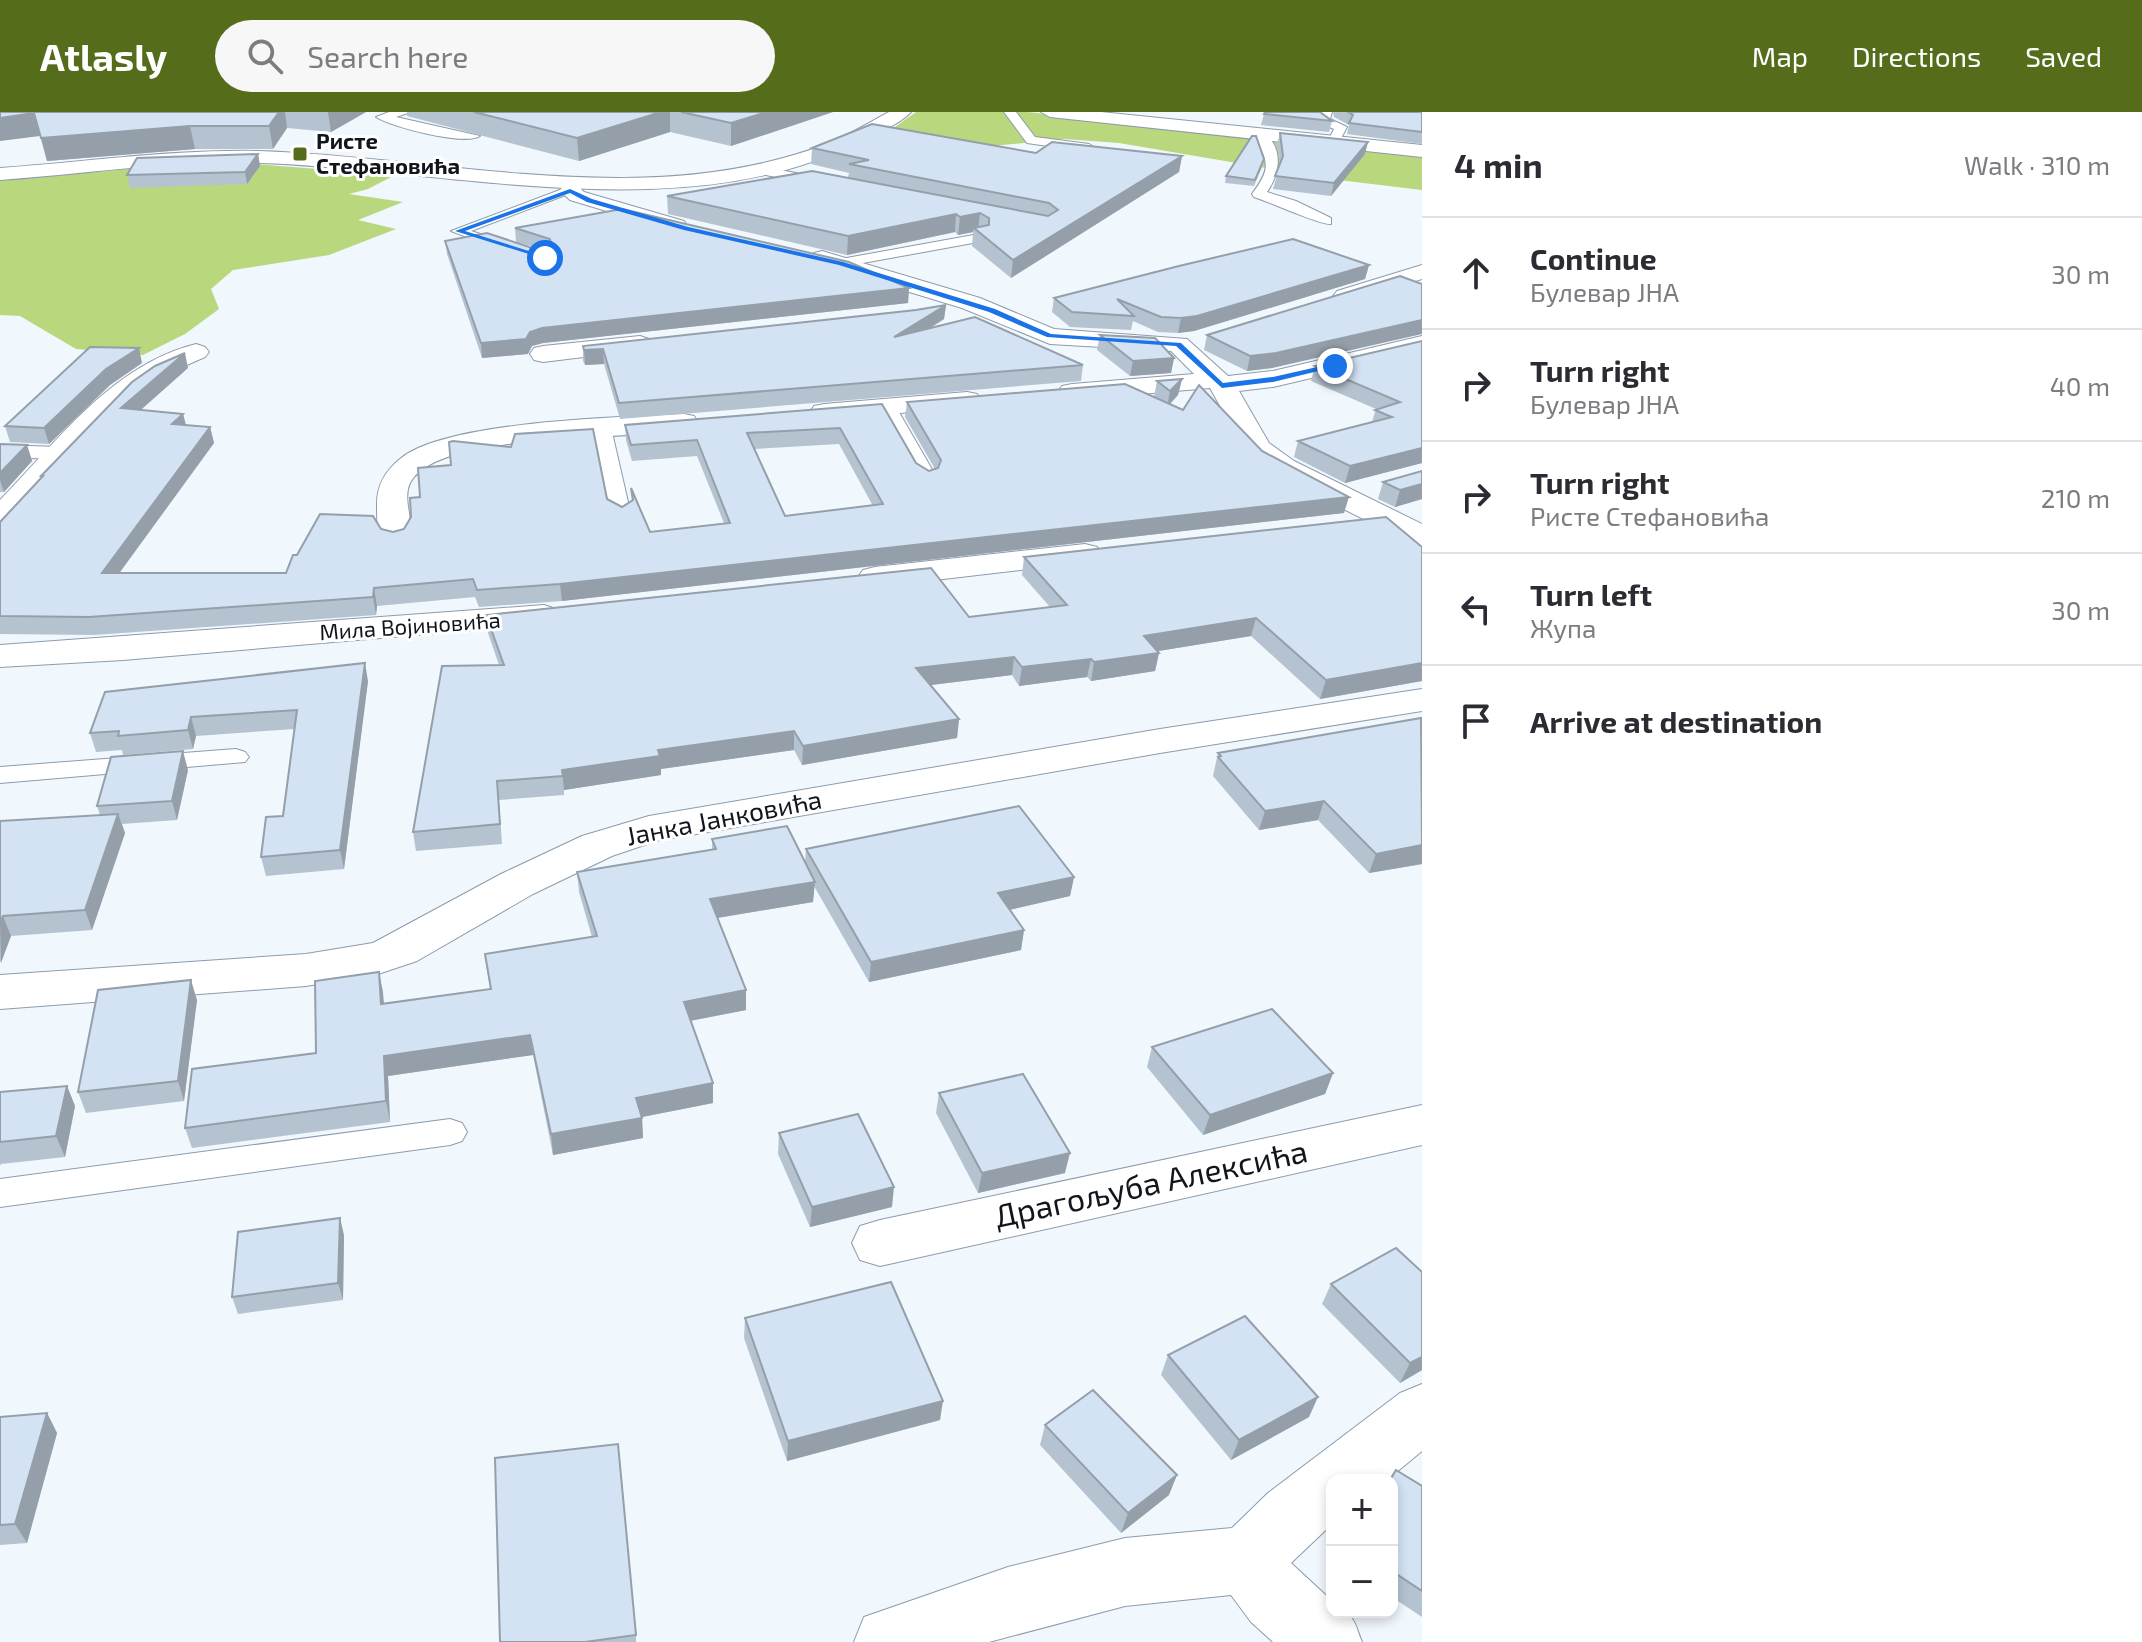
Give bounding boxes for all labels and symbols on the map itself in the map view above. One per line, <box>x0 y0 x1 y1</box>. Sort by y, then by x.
place label: Ристе Стефановића <box>316 127 460 178</box>
marker: Ристе Стефановића <box>291 145 309 163</box>
route start <box>527 240 563 276</box>
route end <box>1317 348 1353 384</box>
street label: Мила Војиновића <box>318 606 502 645</box>
street label: Јанка Јанковића <box>623 782 824 851</box>
street label: Драгољуба Алексића <box>991 1130 1311 1235</box>

